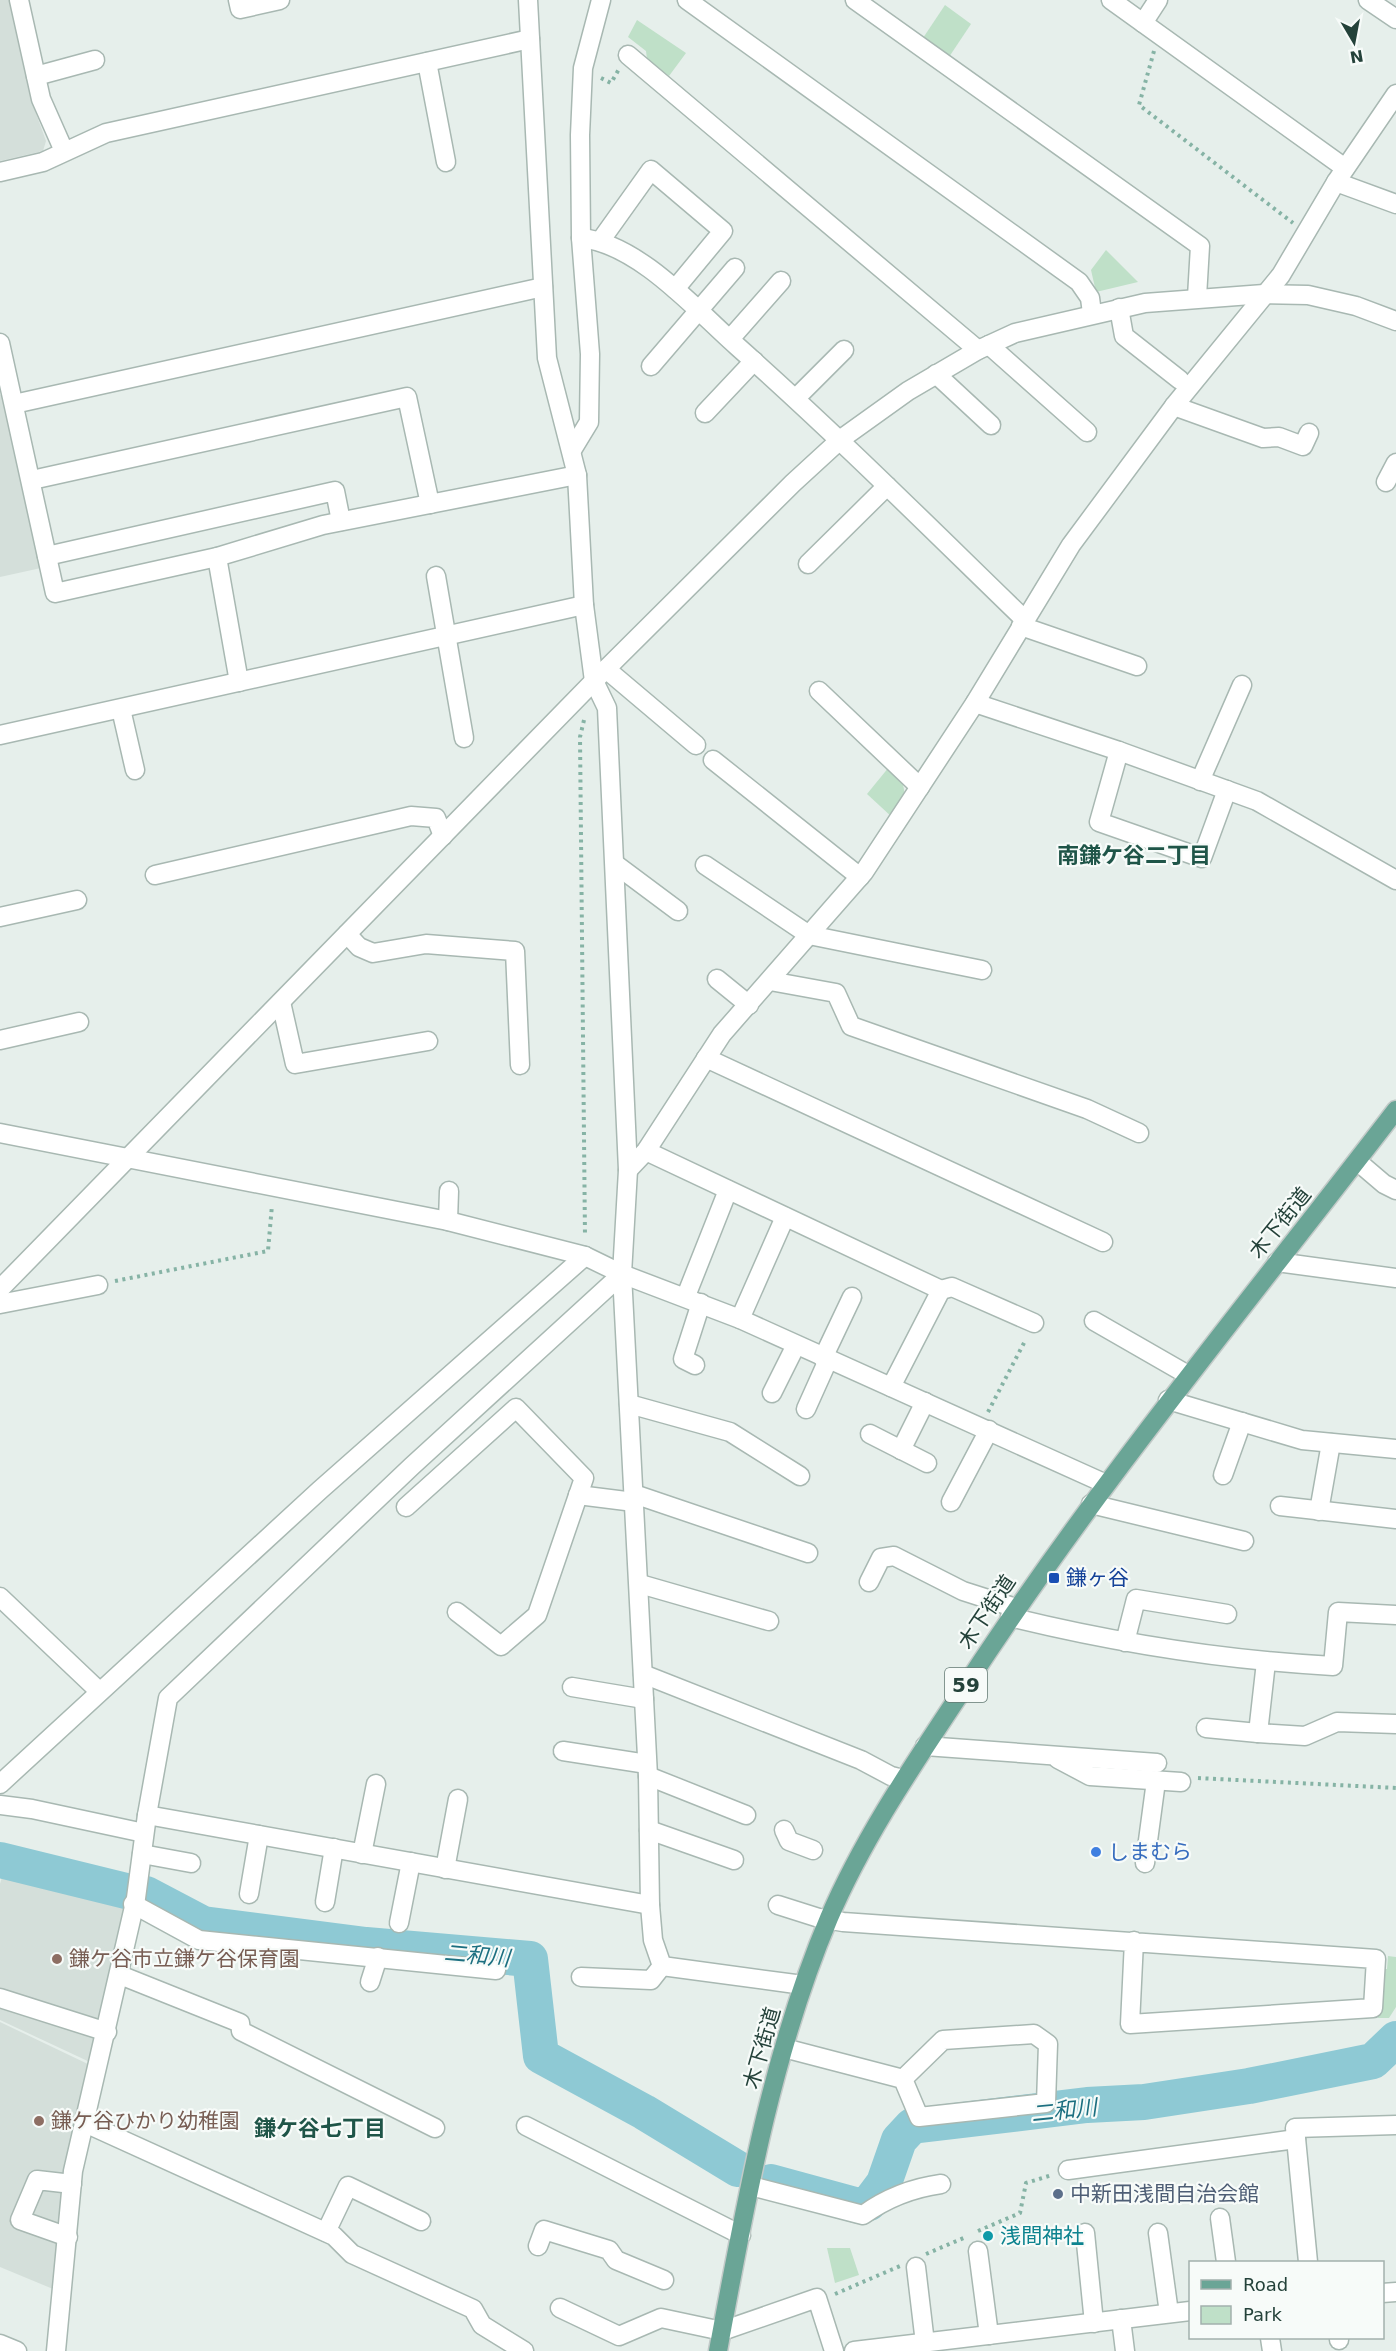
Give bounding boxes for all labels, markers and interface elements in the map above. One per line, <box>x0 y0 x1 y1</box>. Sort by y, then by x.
north arrow <box>1324 12 1384 72</box>
text: N <box>1348 46 1365 67</box>
district label: 南鎌ケ谷二丁目 <box>1057 843 1211 868</box>
street label: 木下街道 <box>1244 1183 1316 1263</box>
place label: 鎌ヶ谷 <box>1066 1566 1129 1590</box>
street label: 木下街道 <box>954 1570 1020 1654</box>
marker: 鎌ヶ谷 <box>1047 1571 1061 1585</box>
road number: 59 <box>945 1668 987 1702</box>
place label: しまむら <box>1108 1840 1192 1864</box>
marker: しまむら <box>1089 1845 1103 1859</box>
water label: 二和川 <box>443 1940 513 1971</box>
place label: 鎌ケ谷市立鎌ケ谷保育園 <box>69 1947 300 1971</box>
marker: 鎌ケ谷市立鎌ケ谷保育園 <box>50 1952 64 1966</box>
street label: 木下街道 <box>739 2004 785 2092</box>
water label: 二和川 <box>1030 2094 1100 2126</box>
place label: 鎌ケ谷ひかり幼稚園 <box>51 2109 240 2133</box>
marker: 鎌ケ谷ひかり幼稚園 <box>32 2114 46 2128</box>
district label: 鎌ケ谷七丁目 <box>254 2116 386 2141</box>
place label: 中新田浅間自治会館 <box>1070 2182 1259 2206</box>
marker: 中新田浅間自治会館 <box>1051 2187 1065 2201</box>
place label: 浅間神社 <box>1000 2224 1084 2248</box>
marker: 浅間神社 <box>981 2229 995 2243</box>
legend <box>1189 2261 1384 2339</box>
text: Road <box>1243 2274 1288 2295</box>
text: Park <box>1243 2304 1282 2325</box>

